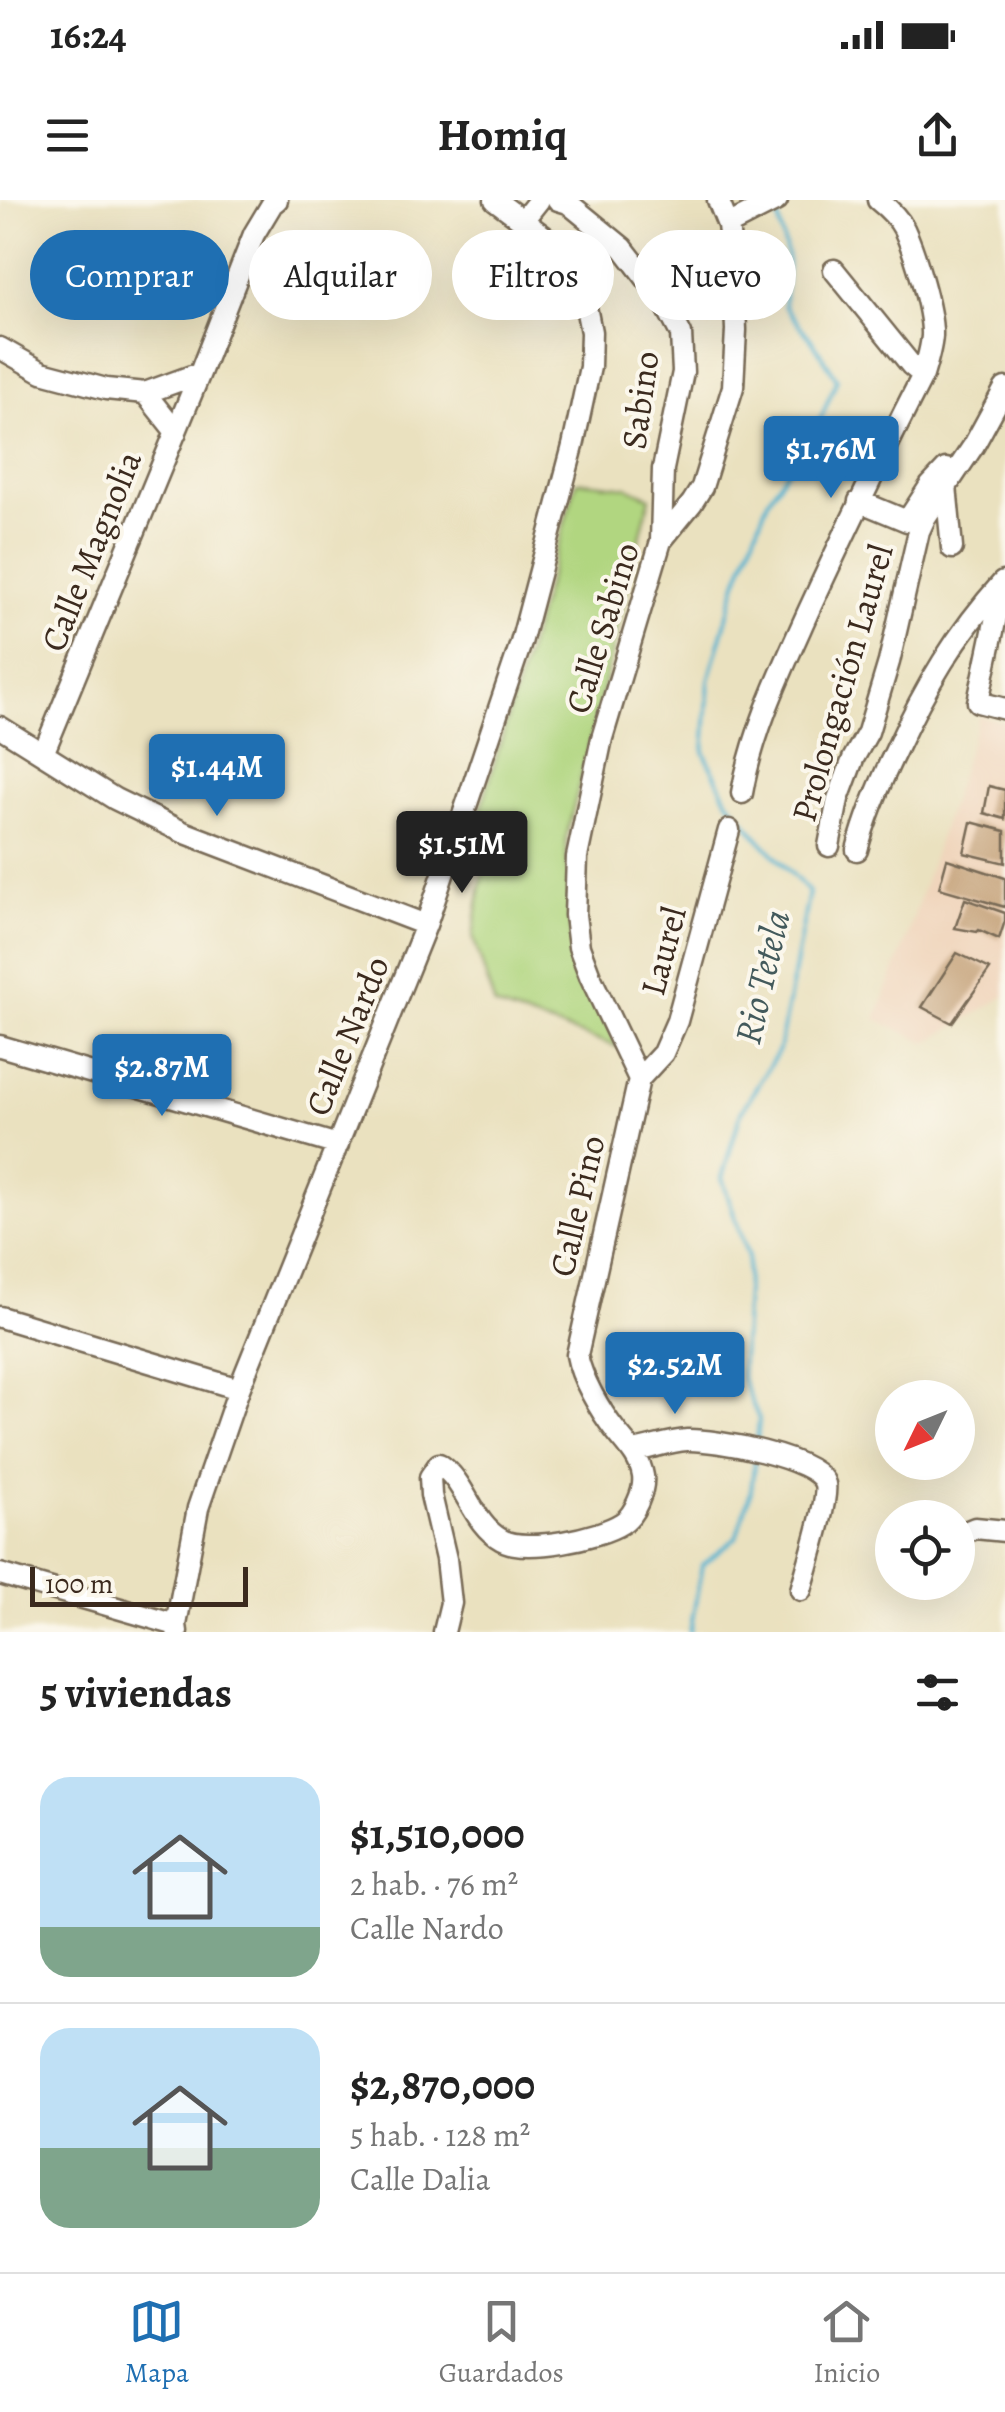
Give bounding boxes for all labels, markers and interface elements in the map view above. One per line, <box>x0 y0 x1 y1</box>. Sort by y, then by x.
text: 16:24 <box>50 9 127 61</box>
text: Homiq <box>437 104 568 166</box>
icon: menu <box>40 108 95 163</box>
icon: share <box>910 108 965 163</box>
chip: Comprar <box>30 230 229 320</box>
chip: Alquilar <box>249 230 432 320</box>
chip: Filtros <box>452 230 614 320</box>
chip: Nuevo <box>634 230 796 320</box>
street label: Sabino <box>609 348 671 452</box>
pin: $1.76M <box>750 416 912 501</box>
text: $1.76M <box>786 426 876 470</box>
street label: Calle Magnolia <box>29 443 153 658</box>
street label: Calle Sabino <box>553 537 651 719</box>
street label: Prolongación Laurel <box>779 539 905 827</box>
pin: $1.44M <box>136 734 298 819</box>
text: $1.44M <box>171 744 263 788</box>
pin: $1.51M <box>381 811 543 896</box>
text: $1.51M <box>418 821 506 865</box>
street label: Laurel <box>628 901 698 1001</box>
water label: Rio Tetela <box>721 905 803 1049</box>
street label: Calle Nardo <box>293 949 401 1123</box>
pin: $2.87M <box>81 1034 243 1119</box>
text: $2.87M <box>114 1044 210 1088</box>
street label: Calle Pino <box>537 1131 617 1281</box>
pin: $2.52M <box>594 1332 756 1417</box>
text: $2.52M <box>627 1342 723 1386</box>
north arrow <box>875 1380 975 1480</box>
map controls <box>875 1380 975 1600</box>
button: locate <box>875 1500 975 1600</box>
scale bar <box>30 1562 248 1606</box>
text: 100 m <box>45 1565 113 1603</box>
text: 5 viviendas <box>40 1664 232 1721</box>
icon: filters <box>910 1665 965 1720</box>
text: $1,510,000 <box>350 1805 525 1862</box>
icon: home <box>120 1817 240 1937</box>
text: 2 hab. · 76 m² <box>350 1862 518 1906</box>
text: Calle Nardo <box>350 1906 504 1950</box>
text: $2,870,000 <box>350 2056 535 2113</box>
icon: home <box>120 2068 240 2188</box>
text: 5 hab. · 128 m² <box>350 2113 530 2157</box>
text: Calle Dalia <box>350 2157 490 2201</box>
tab: Mapa <box>125 2294 189 2392</box>
tab: Guardados <box>439 2294 564 2392</box>
tab: Inicio <box>813 2294 880 2392</box>

